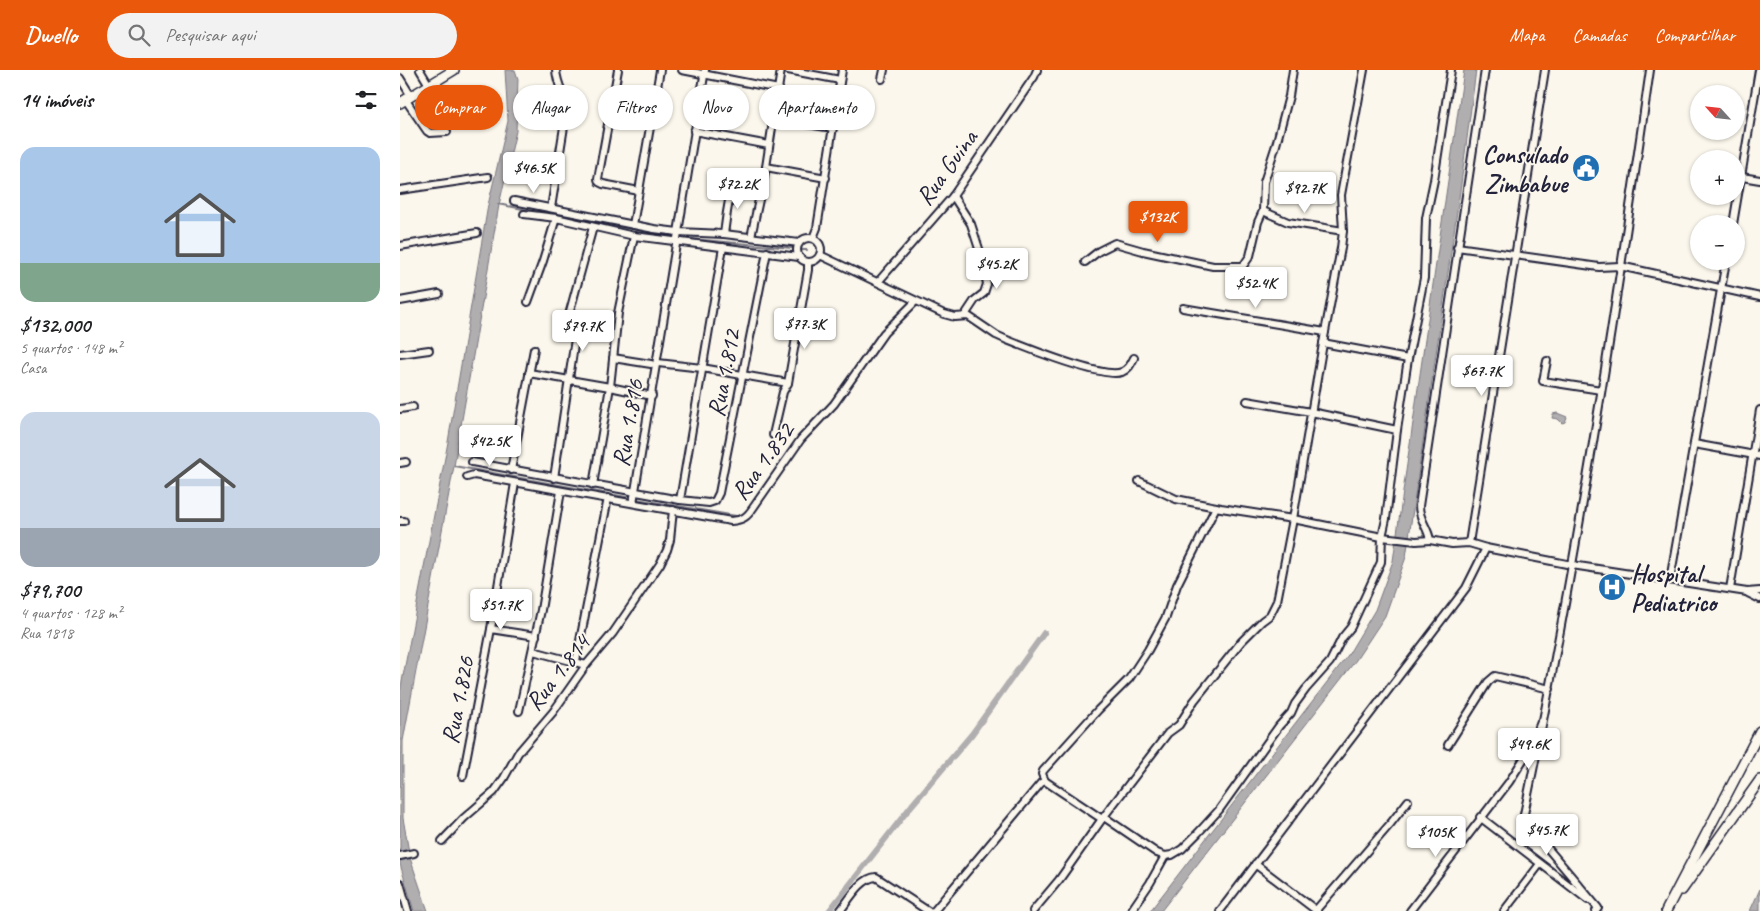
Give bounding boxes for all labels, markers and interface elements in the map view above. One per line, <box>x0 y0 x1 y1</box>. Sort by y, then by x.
search box <box>107 13 457 58</box>
text: Dwello <box>25 20 77 50</box>
icon: search <box>125 21 153 49</box>
text: Pesquisar aqui <box>165 23 256 47</box>
text: Mapa <box>1510 24 1544 46</box>
text: Camadas <box>1572 24 1627 46</box>
text: Compartilhar <box>1655 24 1735 46</box>
chip: Comprar <box>415 85 503 130</box>
chip: Alugar <box>513 85 588 130</box>
chip: Filtros <box>598 85 673 130</box>
chip: Novo <box>683 85 749 130</box>
chip: Apartamento <box>759 85 875 130</box>
north arrow <box>1690 85 1745 140</box>
map controls <box>1690 85 1745 270</box>
icon: filters <box>352 86 380 114</box>
text: 14 imóveis <box>20 87 93 113</box>
street label: Rua Guina <box>909 122 986 212</box>
place label: Consulado Zimbabue <box>1483 139 1570 200</box>
button: + <box>1690 150 1745 205</box>
pin: $46.5K <box>493 152 575 194</box>
public building icon: Consulado Zimbabue <box>1571 153 1601 183</box>
text: $46.5K <box>514 158 554 178</box>
pin: $72.2K <box>697 168 779 210</box>
pin: $92.7K <box>1264 172 1346 214</box>
text: $72.2K <box>718 174 758 194</box>
text: $92.7K <box>1285 178 1325 198</box>
icon: home <box>155 180 245 270</box>
pin: $132K <box>1123 200 1193 243</box>
text: $132K <box>1140 207 1176 227</box>
button: − <box>1690 215 1745 270</box>
pin: $45.2K <box>956 248 1038 290</box>
text: $45.2K <box>977 254 1017 274</box>
pin: $52.4K <box>1215 266 1297 309</box>
text: $52.4K <box>1236 273 1276 293</box>
pin: $77.3K <box>764 308 846 350</box>
pin: $79.7K <box>542 310 624 352</box>
text: $132,000 <box>20 312 90 338</box>
text: $77.3K <box>785 314 825 334</box>
text: $79.7K <box>563 316 603 336</box>
street label: Rua 1.812 <box>700 325 748 419</box>
text: 5 quartos · 148 m² <box>20 338 122 358</box>
pin: $67.7K <box>1441 354 1523 397</box>
text: Casa <box>20 358 46 378</box>
text: $67.7K <box>1462 361 1502 381</box>
street label: Rua 1.816 <box>605 376 652 469</box>
street label: Rua 1.832 <box>724 415 803 507</box>
pin: $42.5K <box>449 424 531 467</box>
text: $42.5K <box>470 431 510 451</box>
icon: home <box>155 445 245 535</box>
place label: Hospital Pediatrico <box>1631 558 1719 619</box>
hospital icon: Hospital Pediatrico <box>1597 572 1627 602</box>
text: $79,700 <box>20 577 80 603</box>
pin: $51.7K <box>460 588 542 631</box>
text: $51.7K <box>481 595 521 615</box>
text: 4 quartos · 128 m² <box>20 603 122 623</box>
text: Rua 1818 <box>20 623 73 643</box>
street label: Rua 1.814 <box>518 626 599 717</box>
street label: Rua 1.826 <box>434 653 482 746</box>
pin: $49.6K <box>1488 728 1570 770</box>
text: $49.6K <box>1509 734 1549 754</box>
pin: $45.7K <box>1506 814 1588 856</box>
pin: $105K <box>1401 816 1471 858</box>
text: $45.7K <box>1527 820 1567 840</box>
text: $105K <box>1418 822 1454 842</box>

